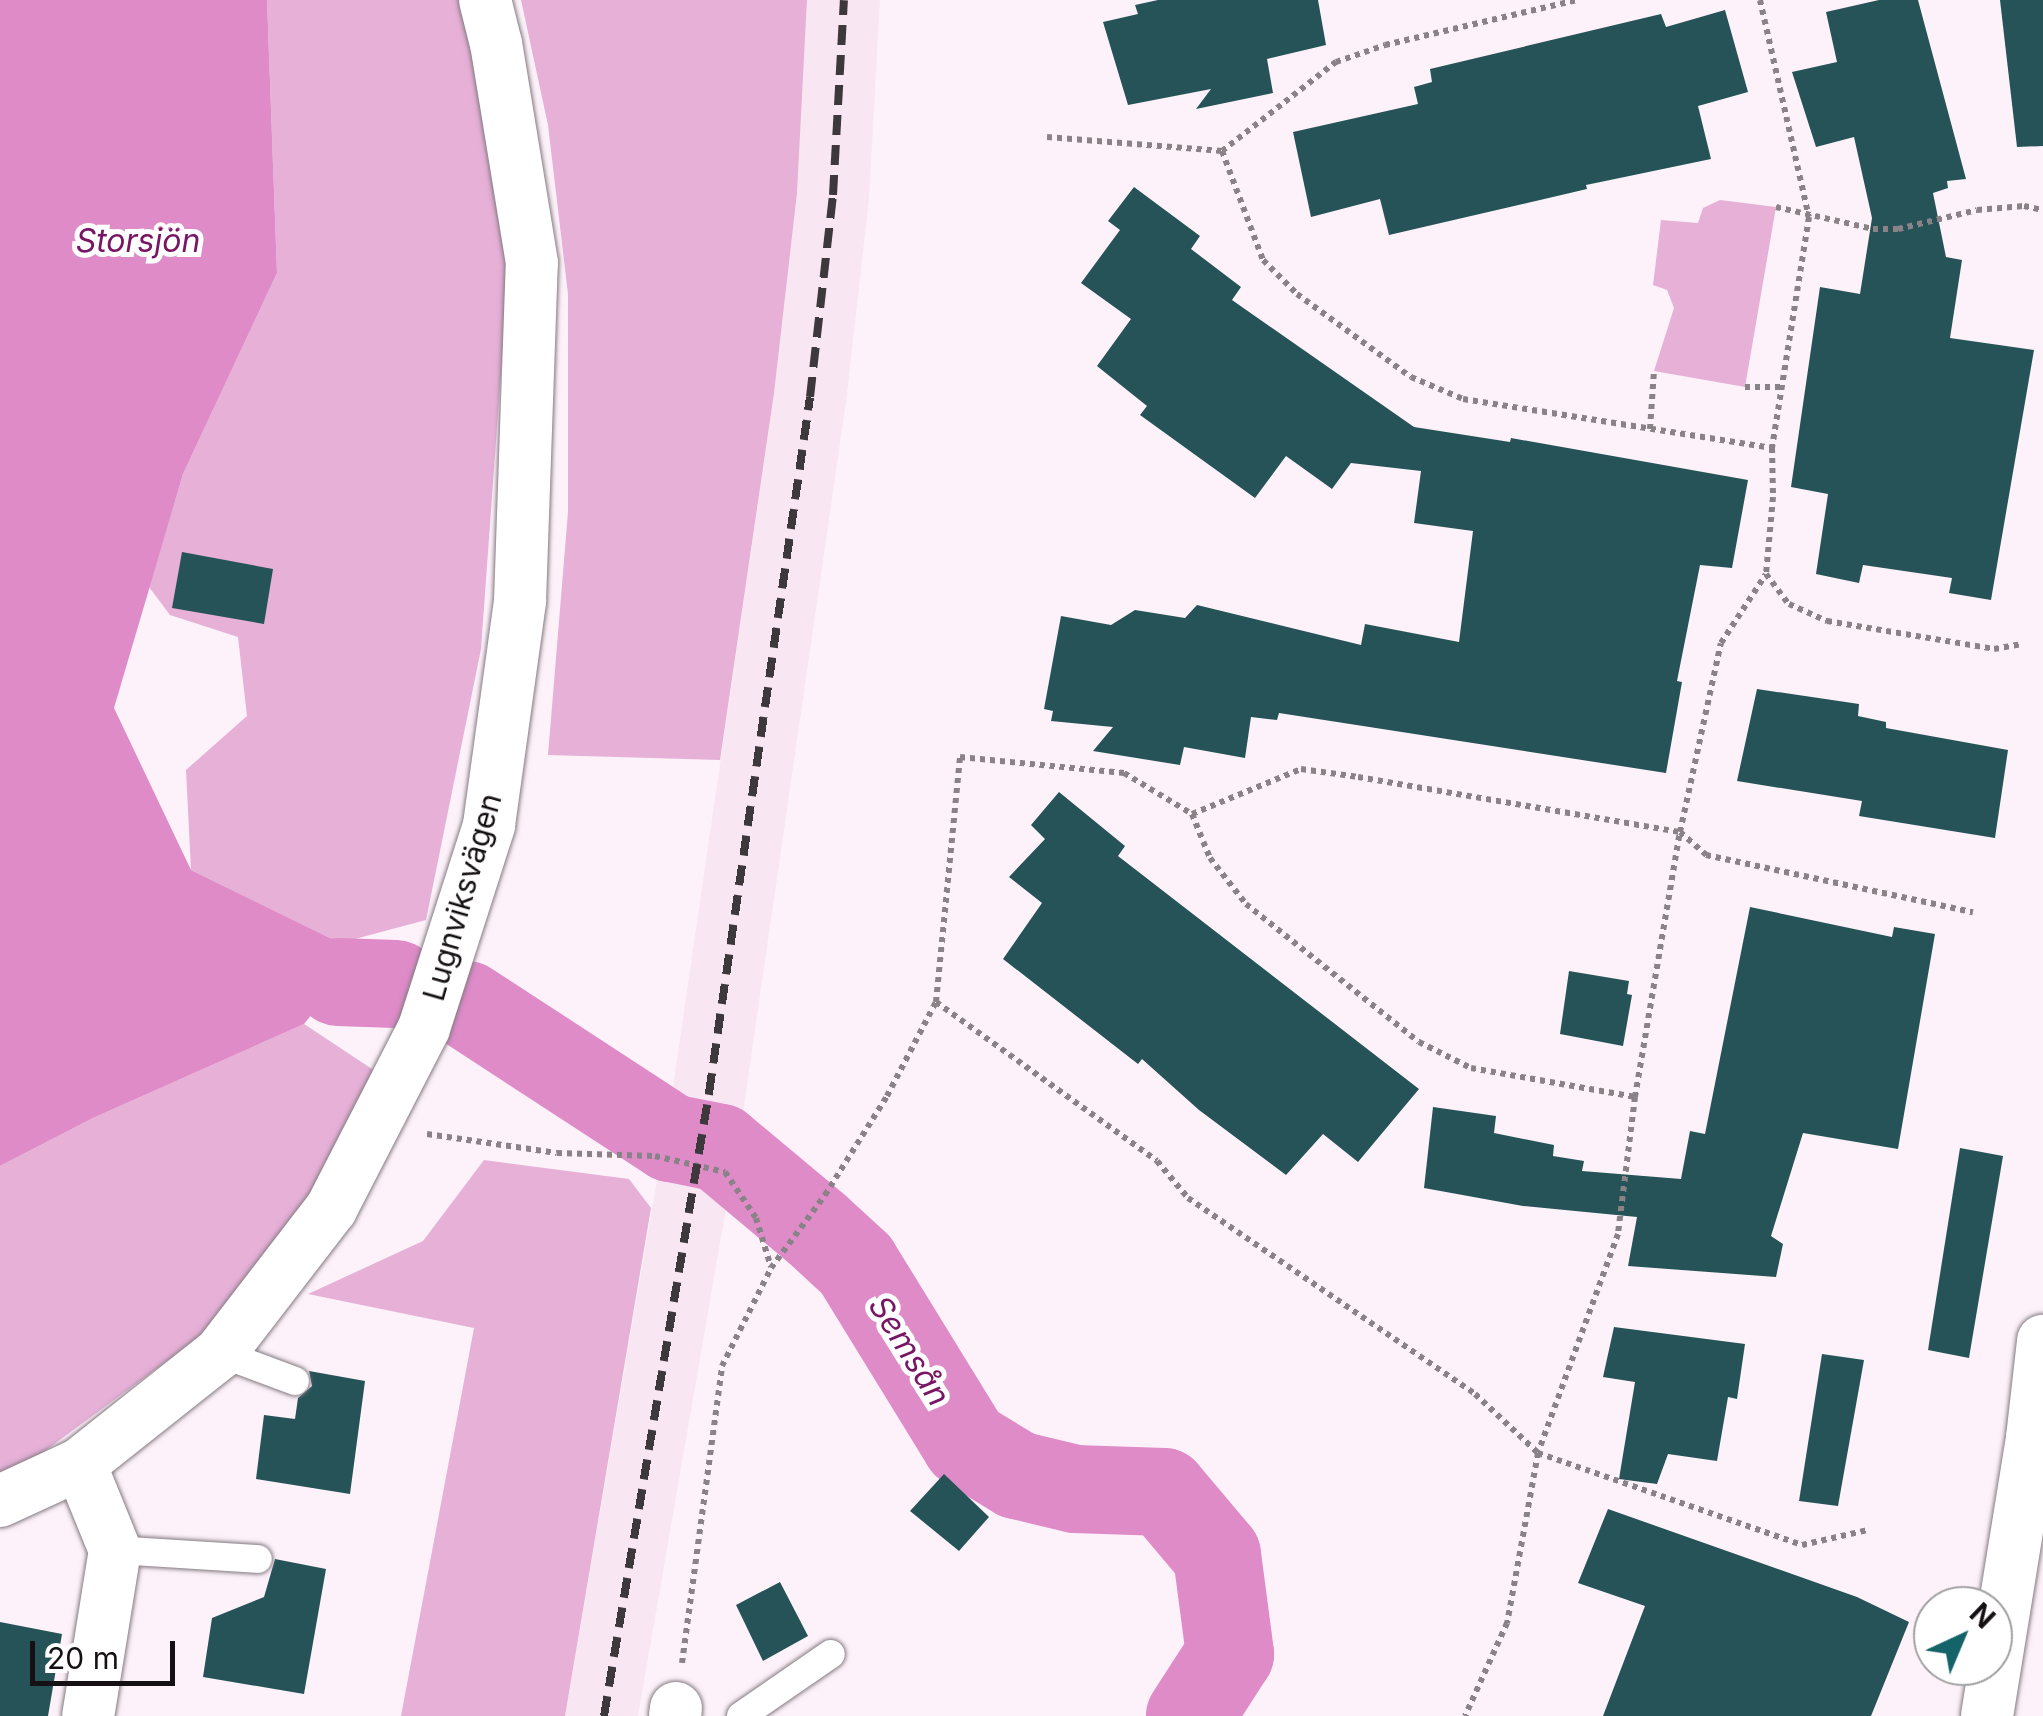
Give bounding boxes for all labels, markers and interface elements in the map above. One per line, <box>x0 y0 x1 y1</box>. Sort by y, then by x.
water label: Storsjön <box>76 222 200 260</box>
street label: Lugnviksvägen <box>415 789 509 1005</box>
water label: Semsån <box>860 1289 958 1413</box>
north arrow <box>1913 1586 2013 1686</box>
text: N <box>1963 1596 2002 1636</box>
scale bar <box>35 1621 180 1683</box>
text: 20 m <box>47 1640 119 1676</box>

